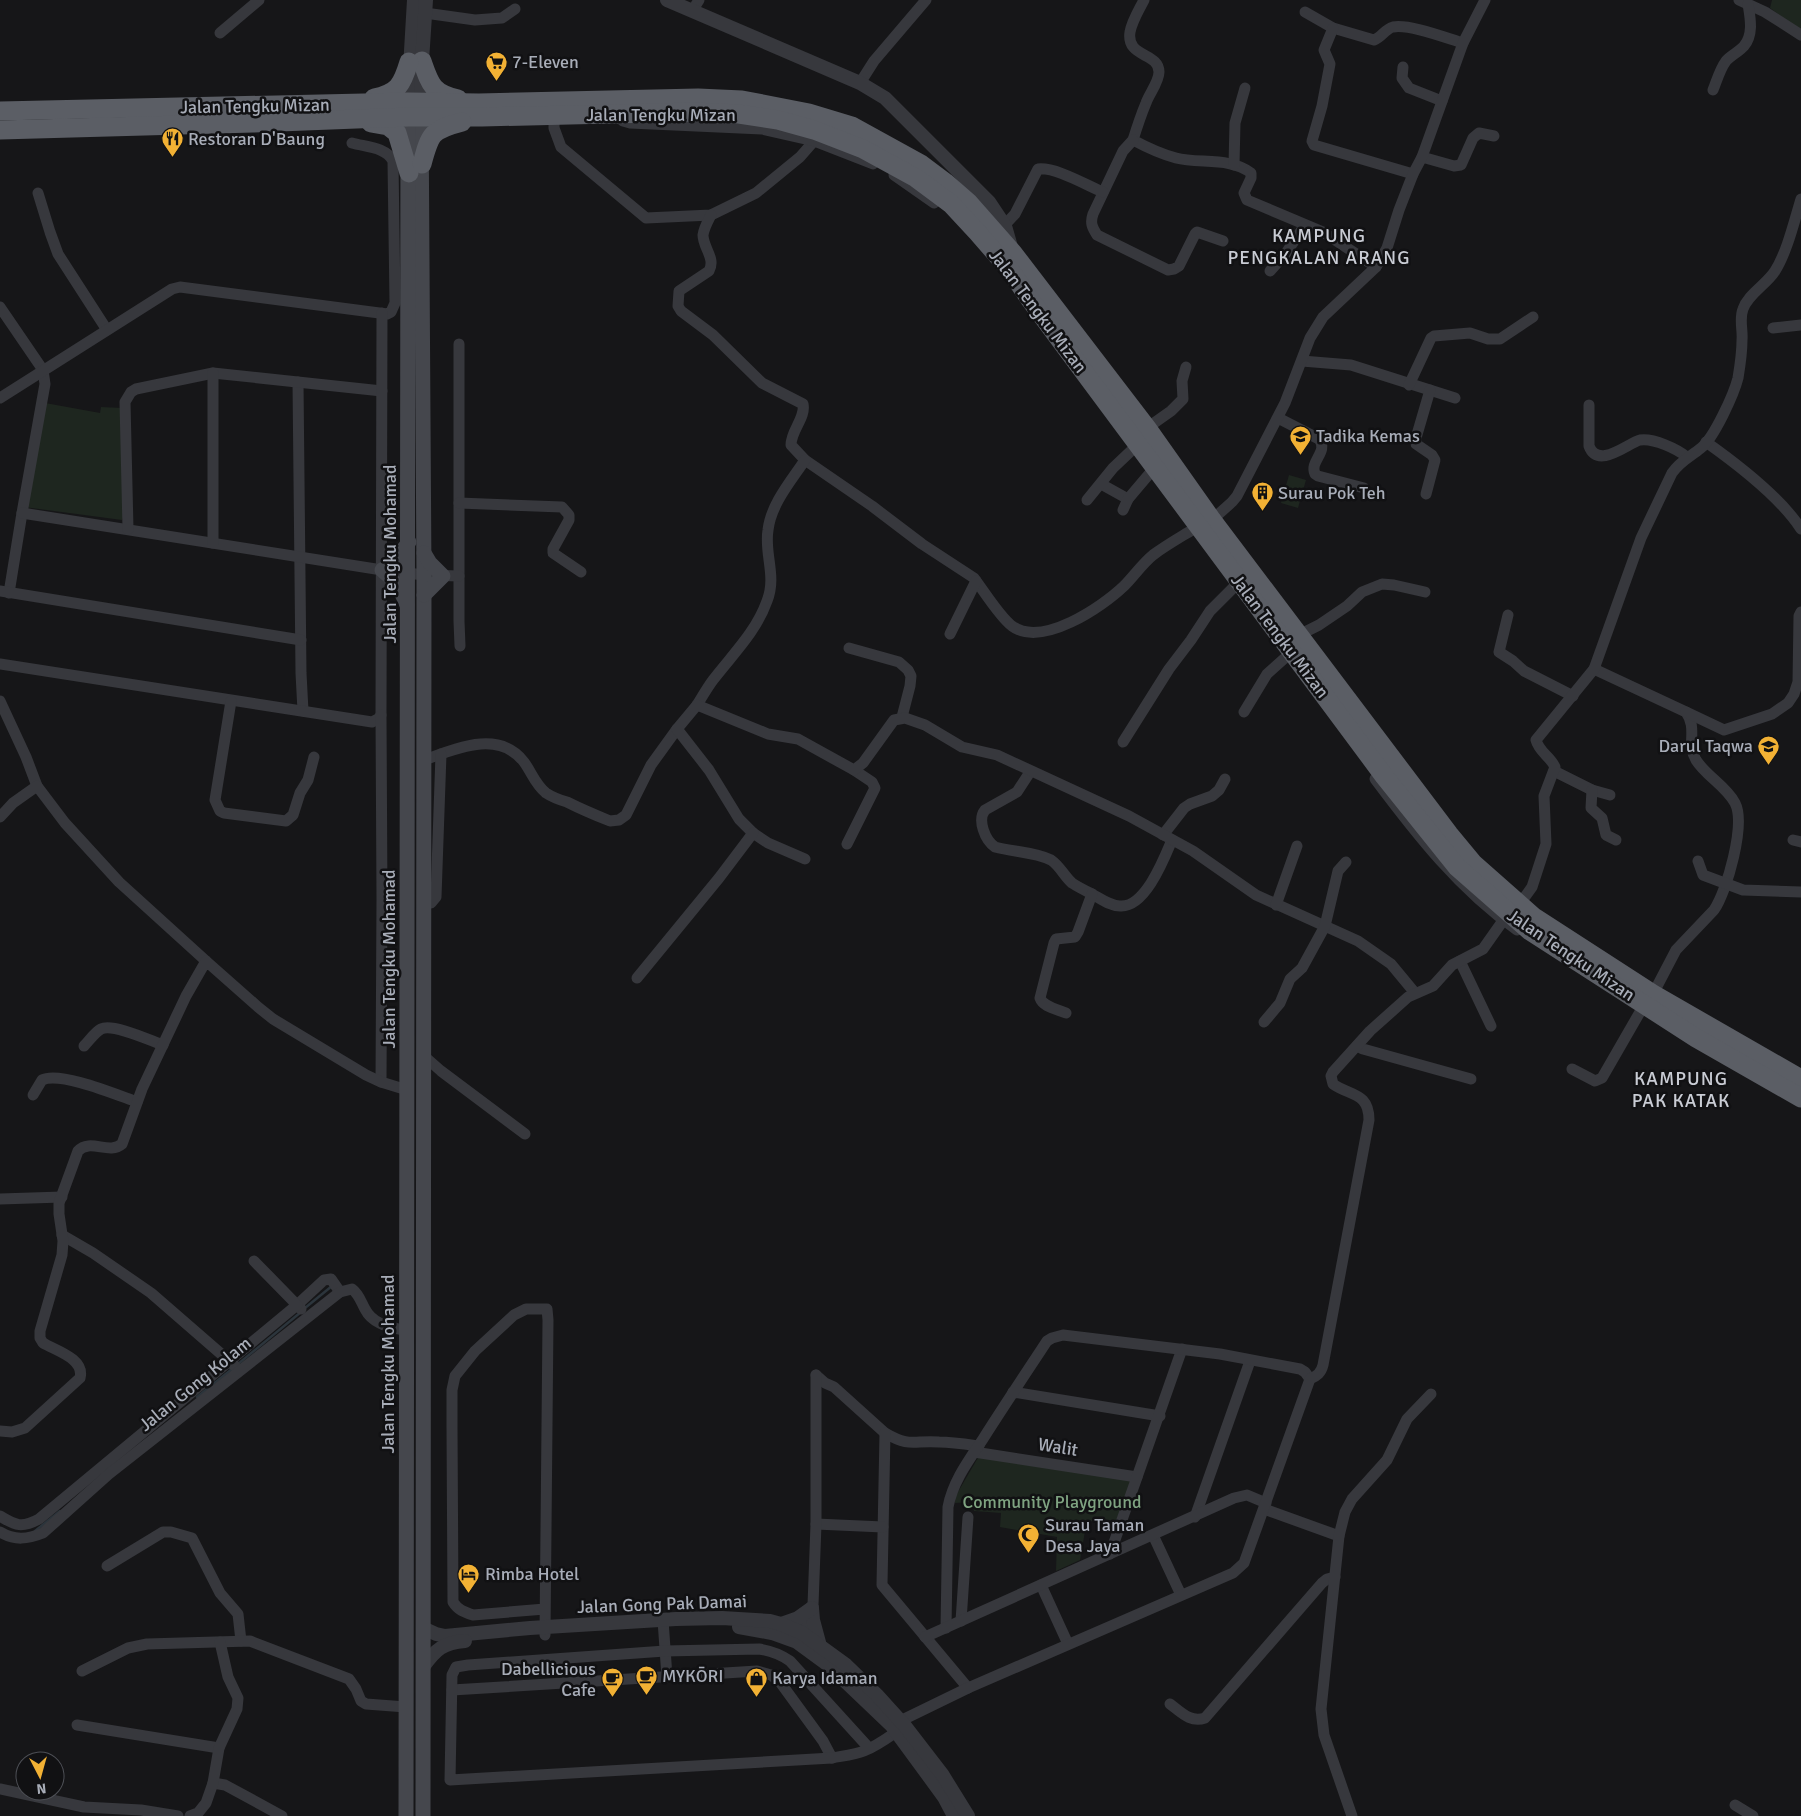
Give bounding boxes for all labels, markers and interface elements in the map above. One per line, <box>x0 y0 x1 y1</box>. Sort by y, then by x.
supermarket icon: 7-Eleven <box>484 50 508 81</box>
place label: 7-Eleven <box>512 51 579 73</box>
street label: Jalan Tengku Mizan <box>180 94 330 118</box>
street label: Jalan Tengku Mizan <box>586 104 736 126</box>
restaurant icon: Restoran D'Baung <box>160 127 184 158</box>
place label: Restoran D'Baung <box>188 128 325 150</box>
district label: KAMPUNG PENGKALAN ARANG <box>1228 224 1410 270</box>
street label: Jalan Tengku Mizan <box>984 245 1092 377</box>
school or university icon: Tadika Kemas <box>1288 424 1312 455</box>
place label: Tadika Kemas <box>1316 425 1420 447</box>
street label: Jalan Tengku Mohamad <box>379 465 401 643</box>
building icon: Surau Pok Teh <box>1250 481 1274 512</box>
place label: Surau Pok Teh <box>1278 482 1386 504</box>
street label: Jalan Tengku Mizan <box>1226 570 1334 702</box>
school or university icon: Darul Taqwa <box>1757 734 1781 765</box>
place label: Darul Taqwa <box>1659 735 1753 757</box>
street label: Jalan Tengku Mohamad <box>378 870 400 1048</box>
street label: Jalan Tengku Mizan <box>1503 904 1639 1006</box>
district label: KAMPUNG PAK KATAK <box>1632 1067 1730 1113</box>
street label: Jalan Tengku Mohamad <box>377 1275 399 1453</box>
street label: Jalan Gong Kolam <box>135 1332 255 1436</box>
street label: Walit <box>1036 1433 1080 1461</box>
park label: Community Playground <box>962 1491 1142 1513</box>
place label: Surau Taman Desa Jaya <box>1045 1514 1144 1557</box>
mosque icon: Surau Taman Desa Jaya <box>1017 1523 1041 1554</box>
hotel icon: Rimba Hotel <box>457 1562 481 1593</box>
place label: Rimba Hotel <box>485 1563 579 1585</box>
street label: Jalan Gong Pak Damai <box>577 1590 747 1618</box>
place label: Dabellicious Cafe <box>501 1658 596 1701</box>
cafe icon: MYKŌRI <box>634 1664 658 1695</box>
place label: MYKŌRI <box>662 1665 724 1687</box>
shop icon: Karya Idaman <box>744 1666 768 1697</box>
cafe icon: Dabellicious Cafe <box>600 1667 624 1698</box>
place label: Karya Idaman <box>772 1667 877 1689</box>
north arrow <box>15 1751 65 1801</box>
text: N <box>36 1779 47 1797</box>

